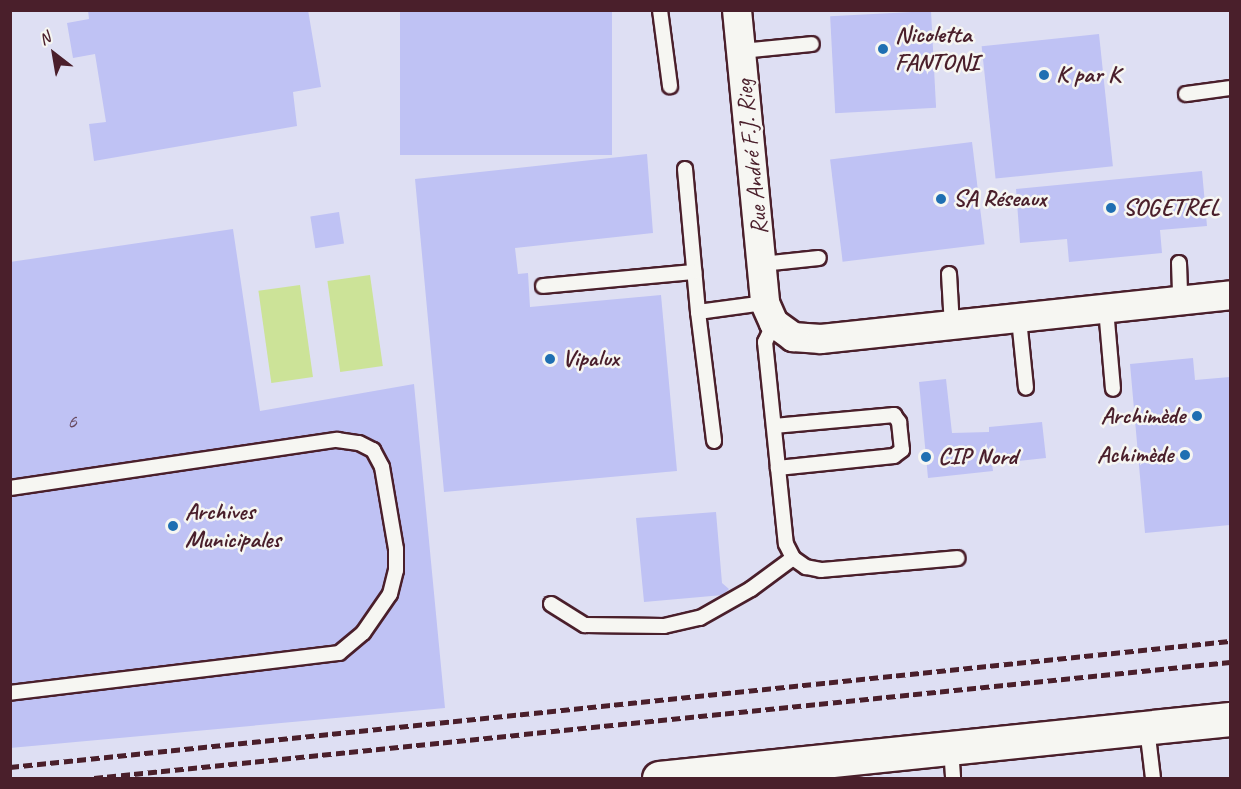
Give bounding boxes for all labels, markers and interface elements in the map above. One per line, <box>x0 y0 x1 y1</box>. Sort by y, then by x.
place label: Nicoletta FANTONI <box>895 21 979 77</box>
north arrow <box>24 24 84 84</box>
text: N <box>35 27 54 50</box>
marker: Nicoletta FANTONI <box>876 42 890 56</box>
place label: K par K <box>1056 61 1120 89</box>
marker: K par K <box>1037 68 1051 82</box>
street label: Rue André F.J. Rieg <box>730 78 774 236</box>
place label: SA Réseaux <box>953 185 1047 213</box>
marker: SA Réseaux <box>934 192 948 206</box>
place label: SOGETREL <box>1123 194 1219 222</box>
marker: SOGETREL <box>1104 201 1118 215</box>
place label: Vipalux <box>562 345 619 373</box>
marker: Vipalux <box>543 352 557 366</box>
place label: Archimède <box>1101 402 1185 430</box>
house number: 6 <box>67 408 77 434</box>
marker: Archimède <box>1190 409 1204 423</box>
place label: Achimède <box>1097 441 1173 469</box>
place label: CIP Nord <box>938 443 1018 471</box>
marker: Achimède <box>1178 448 1192 462</box>
marker: CIP Nord <box>919 450 933 464</box>
place label: Archives Municipales <box>185 498 281 554</box>
marker: Archives Municipales <box>166 519 180 533</box>

